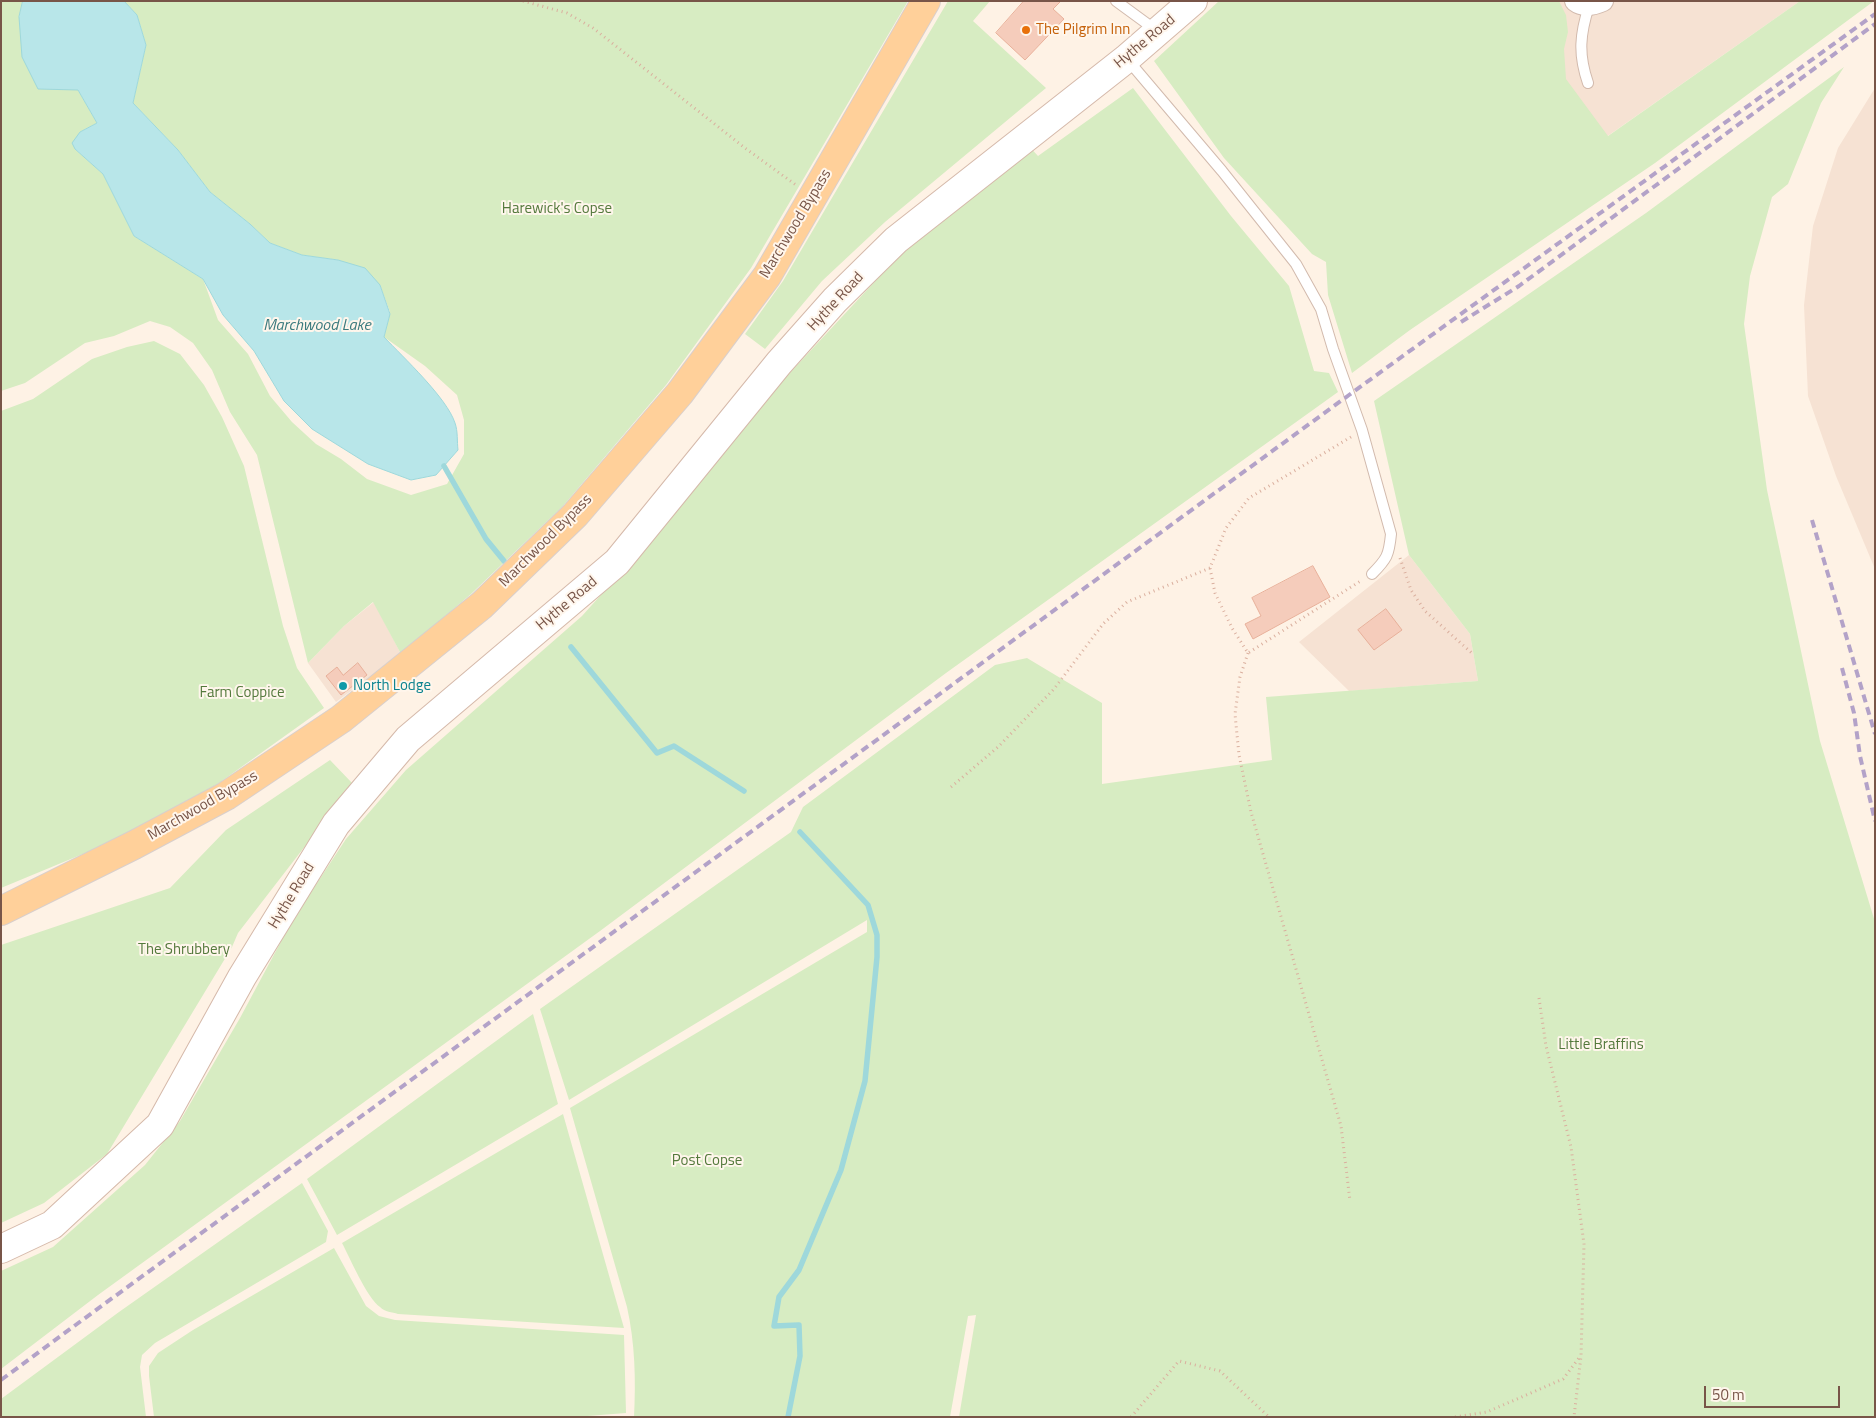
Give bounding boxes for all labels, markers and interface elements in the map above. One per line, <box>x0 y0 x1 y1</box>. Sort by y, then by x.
street label: Hythe Road <box>1111 11 1179 73</box>
place label: The Pilgrim Inn <box>1036 21 1130 39</box>
marker: The Pilgrim Inn <box>1020 24 1032 36</box>
street label: Marchwood Bypass <box>756 166 836 282</box>
park label: Harewick's Copse <box>502 200 612 218</box>
street label: Hythe Road <box>804 269 868 335</box>
water label: Marchwood Lake <box>263 316 371 336</box>
street label: Marchwood Bypass <box>496 491 596 591</box>
street label: Hythe Road <box>533 573 601 635</box>
place label: North Lodge <box>353 677 431 695</box>
marker: North Lodge <box>337 680 349 692</box>
park label: Farm Coppice <box>200 684 284 702</box>
street label: Marchwood Bypass <box>145 767 261 845</box>
street label: Hythe Road <box>265 860 319 932</box>
park label: The Shrubbery <box>138 941 230 959</box>
park label: Little Braffins <box>1558 1036 1644 1054</box>
park label: Post Copse <box>672 1152 742 1170</box>
scale bar <box>1706 1376 1842 1408</box>
text: 50 m <box>1712 1383 1745 1406</box>

